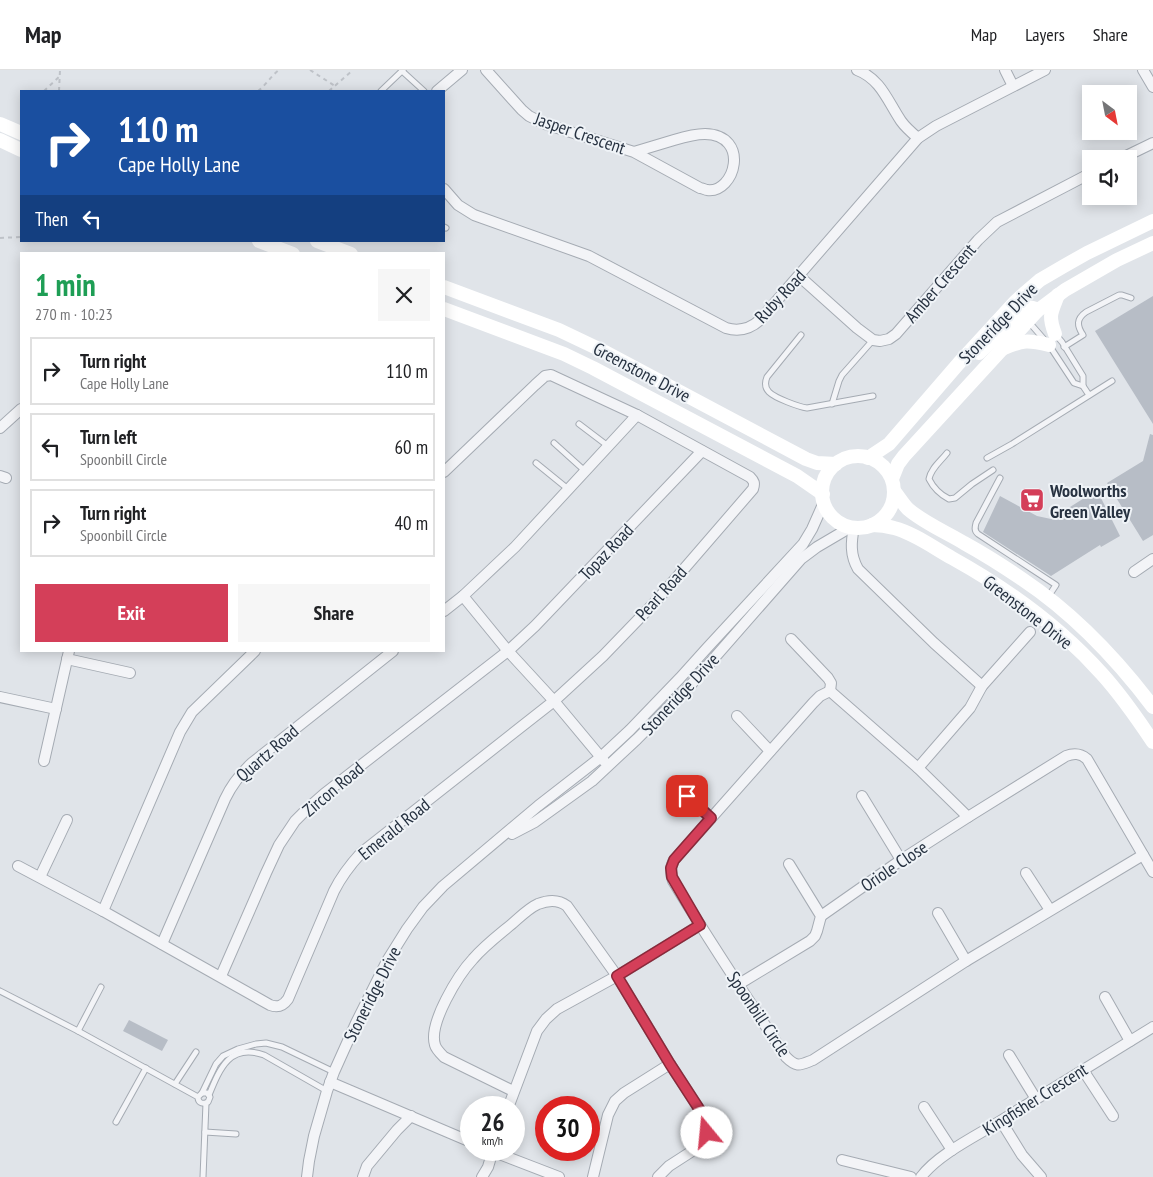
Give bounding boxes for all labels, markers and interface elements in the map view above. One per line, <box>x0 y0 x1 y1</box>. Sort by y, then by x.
text: Map <box>25 19 62 50</box>
text: Map <box>971 23 997 46</box>
text: Layers <box>1025 23 1065 46</box>
text: Share <box>1093 23 1128 46</box>
north arrow <box>1082 85 1138 140</box>
map controls <box>1082 85 1137 205</box>
text: 110 m <box>118 106 199 152</box>
street label: Jasper Crescent <box>531 106 628 159</box>
icon: right <box>35 110 100 175</box>
text: Cape Holly Lane <box>118 150 240 178</box>
button: sound <box>1082 150 1137 205</box>
icon: left <box>78 205 106 233</box>
text: Then <box>35 207 68 231</box>
street label: Amber Crescent <box>899 239 981 327</box>
street label: Ruby Road <box>749 264 811 328</box>
text: 1 min <box>35 265 96 304</box>
button: close <box>378 269 430 321</box>
street label: Stoneridge Drive <box>954 278 1042 368</box>
text: 270 m · 10:23 <box>35 304 113 324</box>
street label: Greenstone Drive <box>589 337 695 407</box>
text: Turn right <box>80 349 146 373</box>
icon: right <box>37 357 65 385</box>
text: 110 m <box>386 359 428 383</box>
text: Cape Holly Lane <box>80 373 169 393</box>
text: Turn left <box>80 425 137 449</box>
icon: left <box>37 433 65 461</box>
text: 60 m <box>395 435 428 459</box>
text: Spoonbill Circle <box>80 449 167 469</box>
place label: Woolworths Green Valley <box>1049 479 1131 523</box>
supermarket icon: Woolworths Green Valley <box>1019 487 1045 513</box>
text: Turn right <box>80 501 146 525</box>
icon: right <box>37 509 65 537</box>
text: 40 m <box>395 511 428 535</box>
street label: Topaz Road <box>574 519 638 585</box>
text: Spoonbill Circle <box>80 525 167 545</box>
street label: Pearl Road <box>630 561 692 625</box>
street label: Greenstone Drive <box>979 570 1077 654</box>
button: Exit <box>35 584 228 642</box>
button: Share <box>238 584 430 642</box>
street label: Stoneridge Drive <box>636 648 724 740</box>
street label: Quartz Road <box>231 719 303 787</box>
street label: Zircon Road <box>298 757 368 821</box>
pin <box>666 775 708 817</box>
icon: arrive <box>673 782 701 810</box>
street label: Emerald Road <box>354 793 434 865</box>
street label: Oriole Close <box>856 835 932 897</box>
street label: Stoneridge Drive <box>338 942 406 1046</box>
street label: Spoonbill Circle <box>722 967 796 1061</box>
street label: Kingfisher Crescent <box>978 1058 1092 1140</box>
speed limit sign: 30 <box>535 1096 600 1161</box>
text: 26 <box>481 1106 504 1138</box>
position arrow <box>680 1106 732 1158</box>
text: km/h <box>482 1133 503 1148</box>

